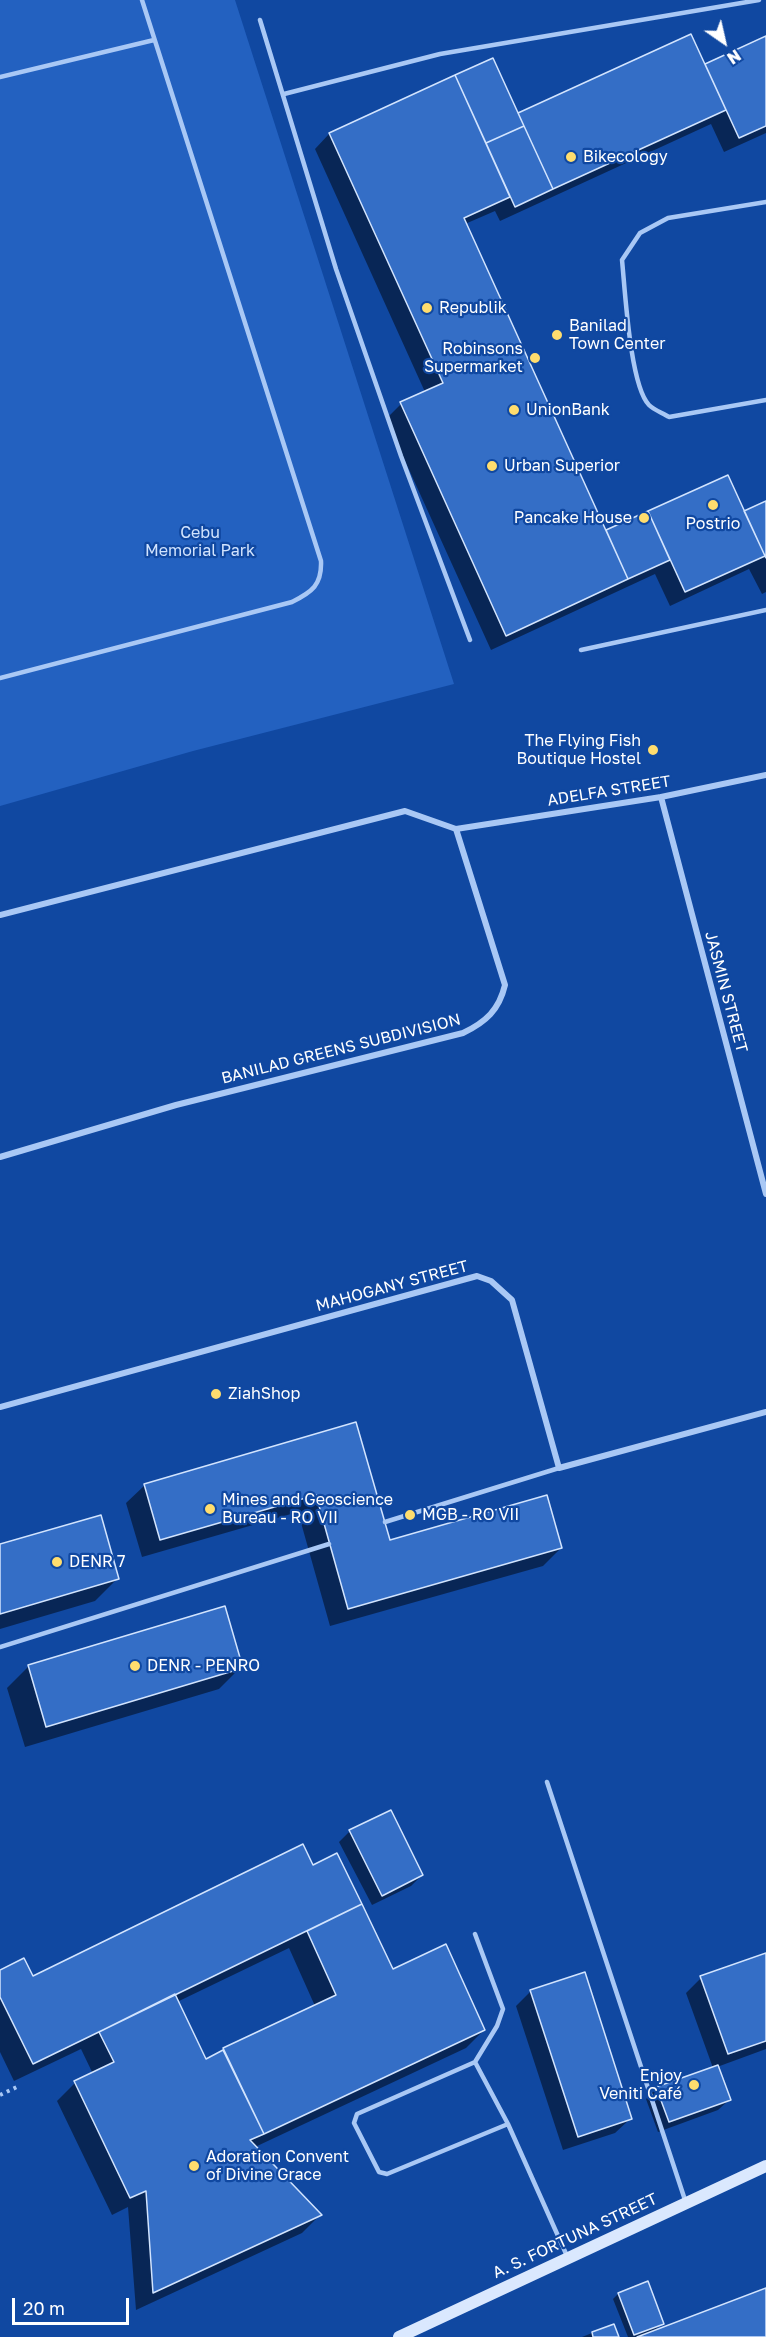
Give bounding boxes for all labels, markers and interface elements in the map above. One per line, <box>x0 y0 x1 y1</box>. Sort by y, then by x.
north arrow <box>694 12 754 72</box>
text: N <box>723 45 745 69</box>
place label: Bikecology <box>583 147 668 167</box>
marker: Bikecology <box>564 150 578 164</box>
place label: Republik <box>439 298 507 318</box>
marker: Republik <box>420 301 434 315</box>
place label: Banilad Town Center <box>569 316 665 354</box>
marker: Banilad Town Center <box>550 328 564 342</box>
place label: Robinsons Supermarket <box>424 339 523 377</box>
marker: Robinsons Supermarket <box>528 351 542 365</box>
place label: UnionBank <box>526 400 610 420</box>
marker: UnionBank <box>507 403 521 417</box>
place label: Urban Superior <box>504 456 620 476</box>
marker: Urban Superior <box>485 459 499 473</box>
marker: Postrio <box>706 498 720 512</box>
place label: Pancake House <box>514 508 632 528</box>
marker: Pancake House <box>637 511 651 525</box>
place label: Postrio <box>686 514 740 534</box>
park label: Cebu Memorial Park <box>145 523 255 561</box>
place label: The Flying Fish Boutique Hostel <box>516 731 641 769</box>
marker: The Flying Fish Boutique Hostel <box>646 743 660 757</box>
street label: ADELFA STREET <box>546 772 672 810</box>
street label: JASMIN STREET <box>701 929 751 1055</box>
street label: BANILAD GREENS SUBDIVISION <box>219 1010 463 1088</box>
street label: MAHOGANY STREET <box>314 1256 470 1316</box>
place label: ZiahShop <box>228 1384 300 1404</box>
marker: ZiahShop <box>209 1387 223 1401</box>
place label: Mines and Geoscience Bureau - RO VII <box>222 1490 393 1528</box>
marker: Mines and Geoscience Bureau - RO VII <box>203 1502 217 1516</box>
place label: MGB - RO VII <box>422 1505 519 1525</box>
marker: MGB - RO VII <box>403 1508 417 1522</box>
place label: DENR 7 <box>69 1552 125 1572</box>
marker: DENR 7 <box>50 1555 64 1569</box>
place label: DENR - PENRO <box>147 1656 260 1676</box>
marker: DENR - PENRO <box>128 1659 142 1673</box>
place label: Enjoy Veniti Café <box>599 2066 682 2104</box>
marker: Enjoy Veniti Café <box>687 2078 701 2092</box>
place label: Adoration Convent of Divine Grace <box>206 2147 349 2185</box>
marker: Adoration Convent of Divine Grace <box>187 2159 201 2173</box>
street label: A. S. FORTUNA STREET <box>490 2189 660 2283</box>
scale bar <box>15 2286 132 2324</box>
text: 20 m <box>23 2297 65 2319</box>

